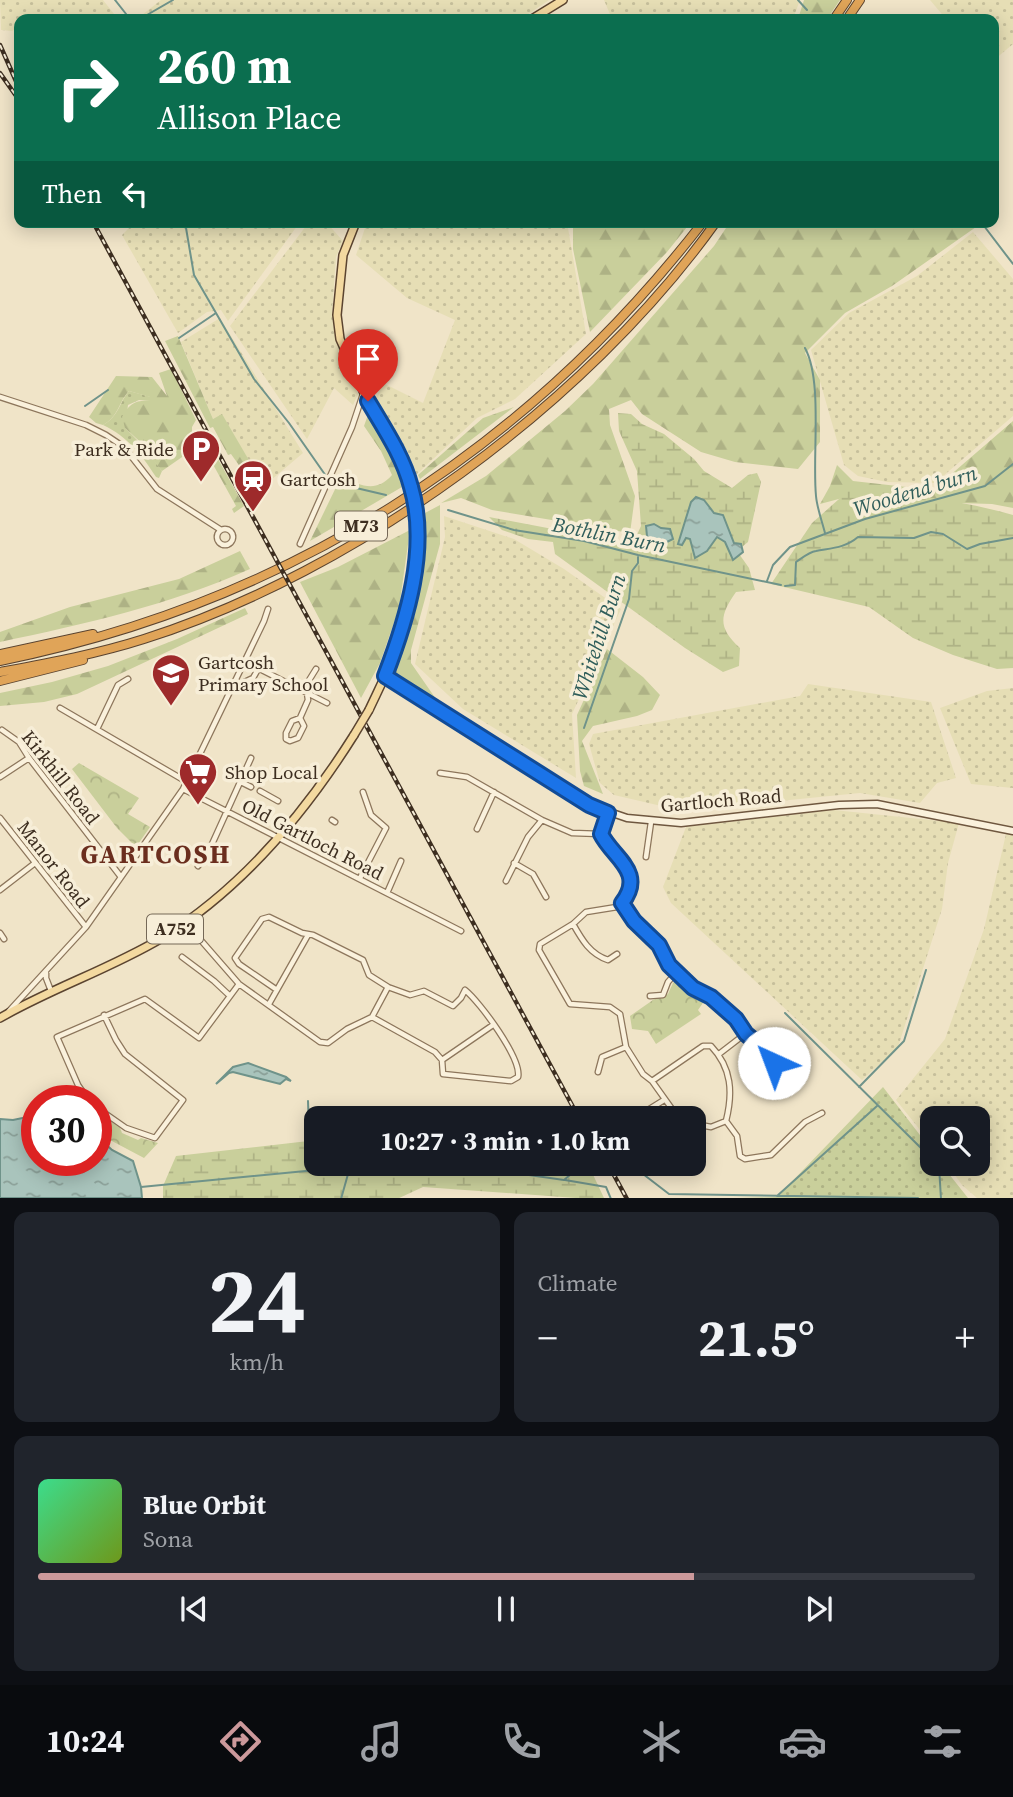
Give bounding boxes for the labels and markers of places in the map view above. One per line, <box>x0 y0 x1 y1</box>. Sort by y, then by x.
pin <box>338 329 398 401</box>
parking icon: Park & Ride <box>180 428 222 483</box>
place label: Park & Ride <box>74 436 174 462</box>
station icon: Gartcosh <box>232 458 274 513</box>
place label: Gartcosh <box>280 466 356 492</box>
place label: Gartcosh Primary School <box>198 649 329 697</box>
school or university icon: Gartcosh Primary School <box>150 652 192 707</box>
supermarket icon: Shop Local <box>177 751 219 806</box>
place label: Shop Local <box>225 759 318 785</box>

